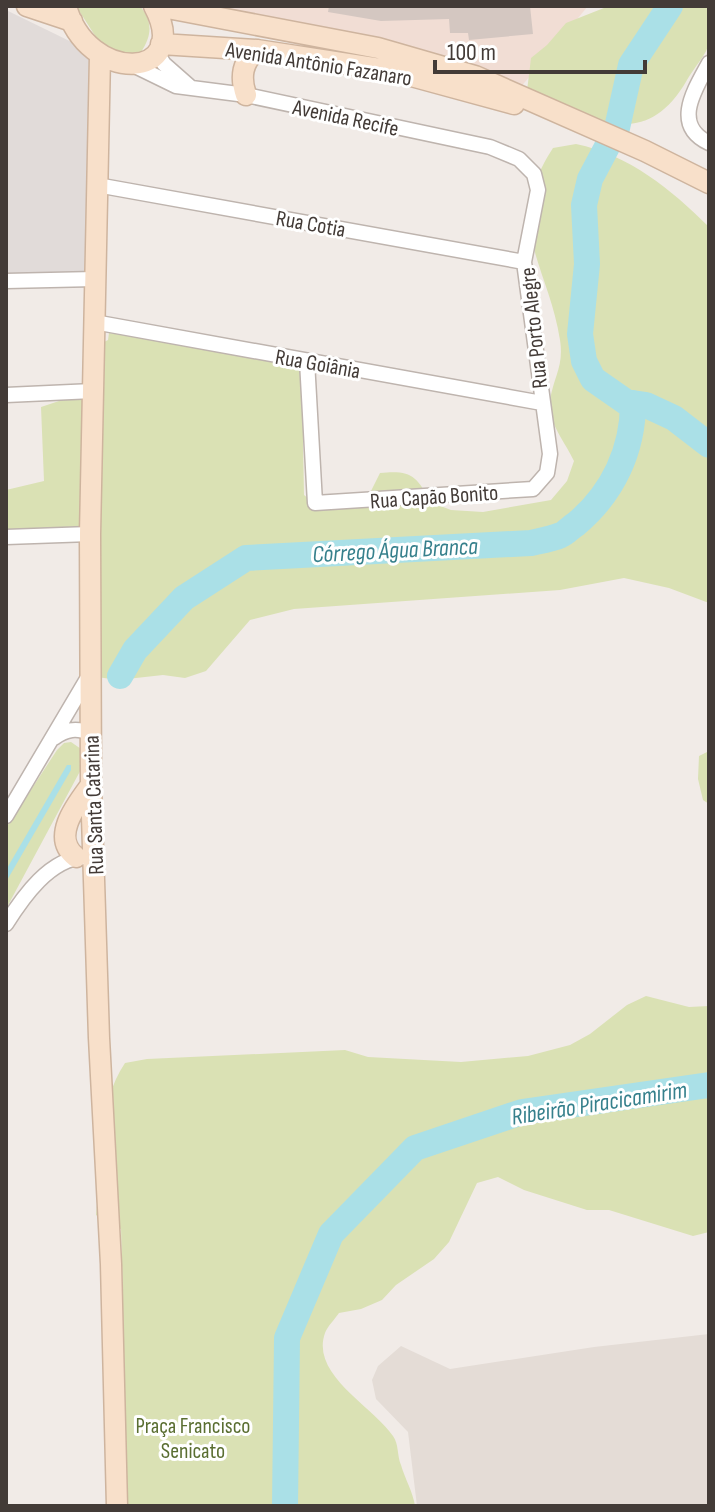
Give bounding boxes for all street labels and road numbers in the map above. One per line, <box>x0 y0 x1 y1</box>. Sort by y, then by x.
street label: Avenida Antônio Fazanaro <box>223 36 414 93</box>
street label: Avenida Recife <box>289 94 401 143</box>
street label: Rua Cotia <box>274 205 348 244</box>
street label: Rua Porto Alegre <box>515 266 554 390</box>
street label: Rua Goiânia <box>273 344 362 385</box>
street label: Rua Capão Bonito <box>369 480 499 515</box>
street label: Rua Santa Catarina <box>79 735 110 875</box>

